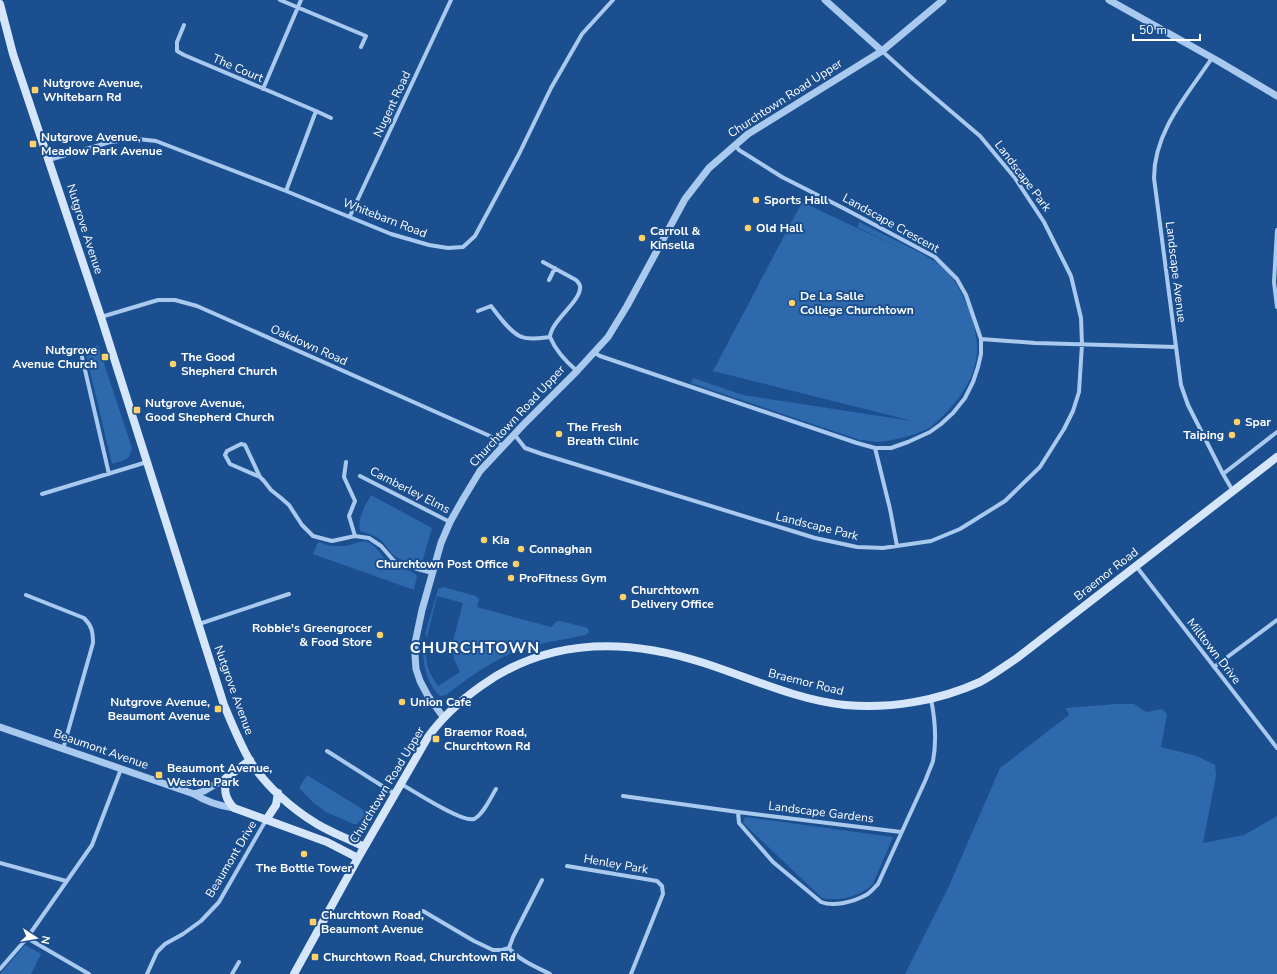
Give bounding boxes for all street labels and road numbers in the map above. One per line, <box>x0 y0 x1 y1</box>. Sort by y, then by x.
street label: The Court <box>210 50 266 86</box>
street label: Churchtown Road Upper <box>725 55 846 141</box>
street label: Nugent Road <box>370 68 414 140</box>
street label: Landscape Park <box>991 137 1055 215</box>
street label: Nutgrove Avenue <box>63 182 107 276</box>
street label: Landscape Crescent <box>840 190 943 257</box>
street label: Whitebarn Road <box>341 195 429 241</box>
street label: Landscape Avenue <box>1162 221 1190 323</box>
street label: Oakdown Road <box>268 321 350 369</box>
street label: Churchtown Road Upper <box>466 361 569 470</box>
street label: Camberley Elms <box>367 463 453 517</box>
street label: Landscape Park <box>774 508 861 544</box>
street label: Braemor Road <box>1071 544 1141 604</box>
street label: Milltown Drive <box>1183 615 1245 687</box>
street label: Nutgrove Avenue <box>210 643 258 737</box>
street label: Braemor Road <box>767 665 845 699</box>
street label: Churchtown Road Upper <box>346 723 429 846</box>
street label: Beaumont Avenue <box>51 725 151 773</box>
street label: Landscape Gardens <box>767 798 875 826</box>
street label: Beaumont Drive <box>202 818 260 900</box>
street label: Henley Park <box>582 850 651 878</box>

